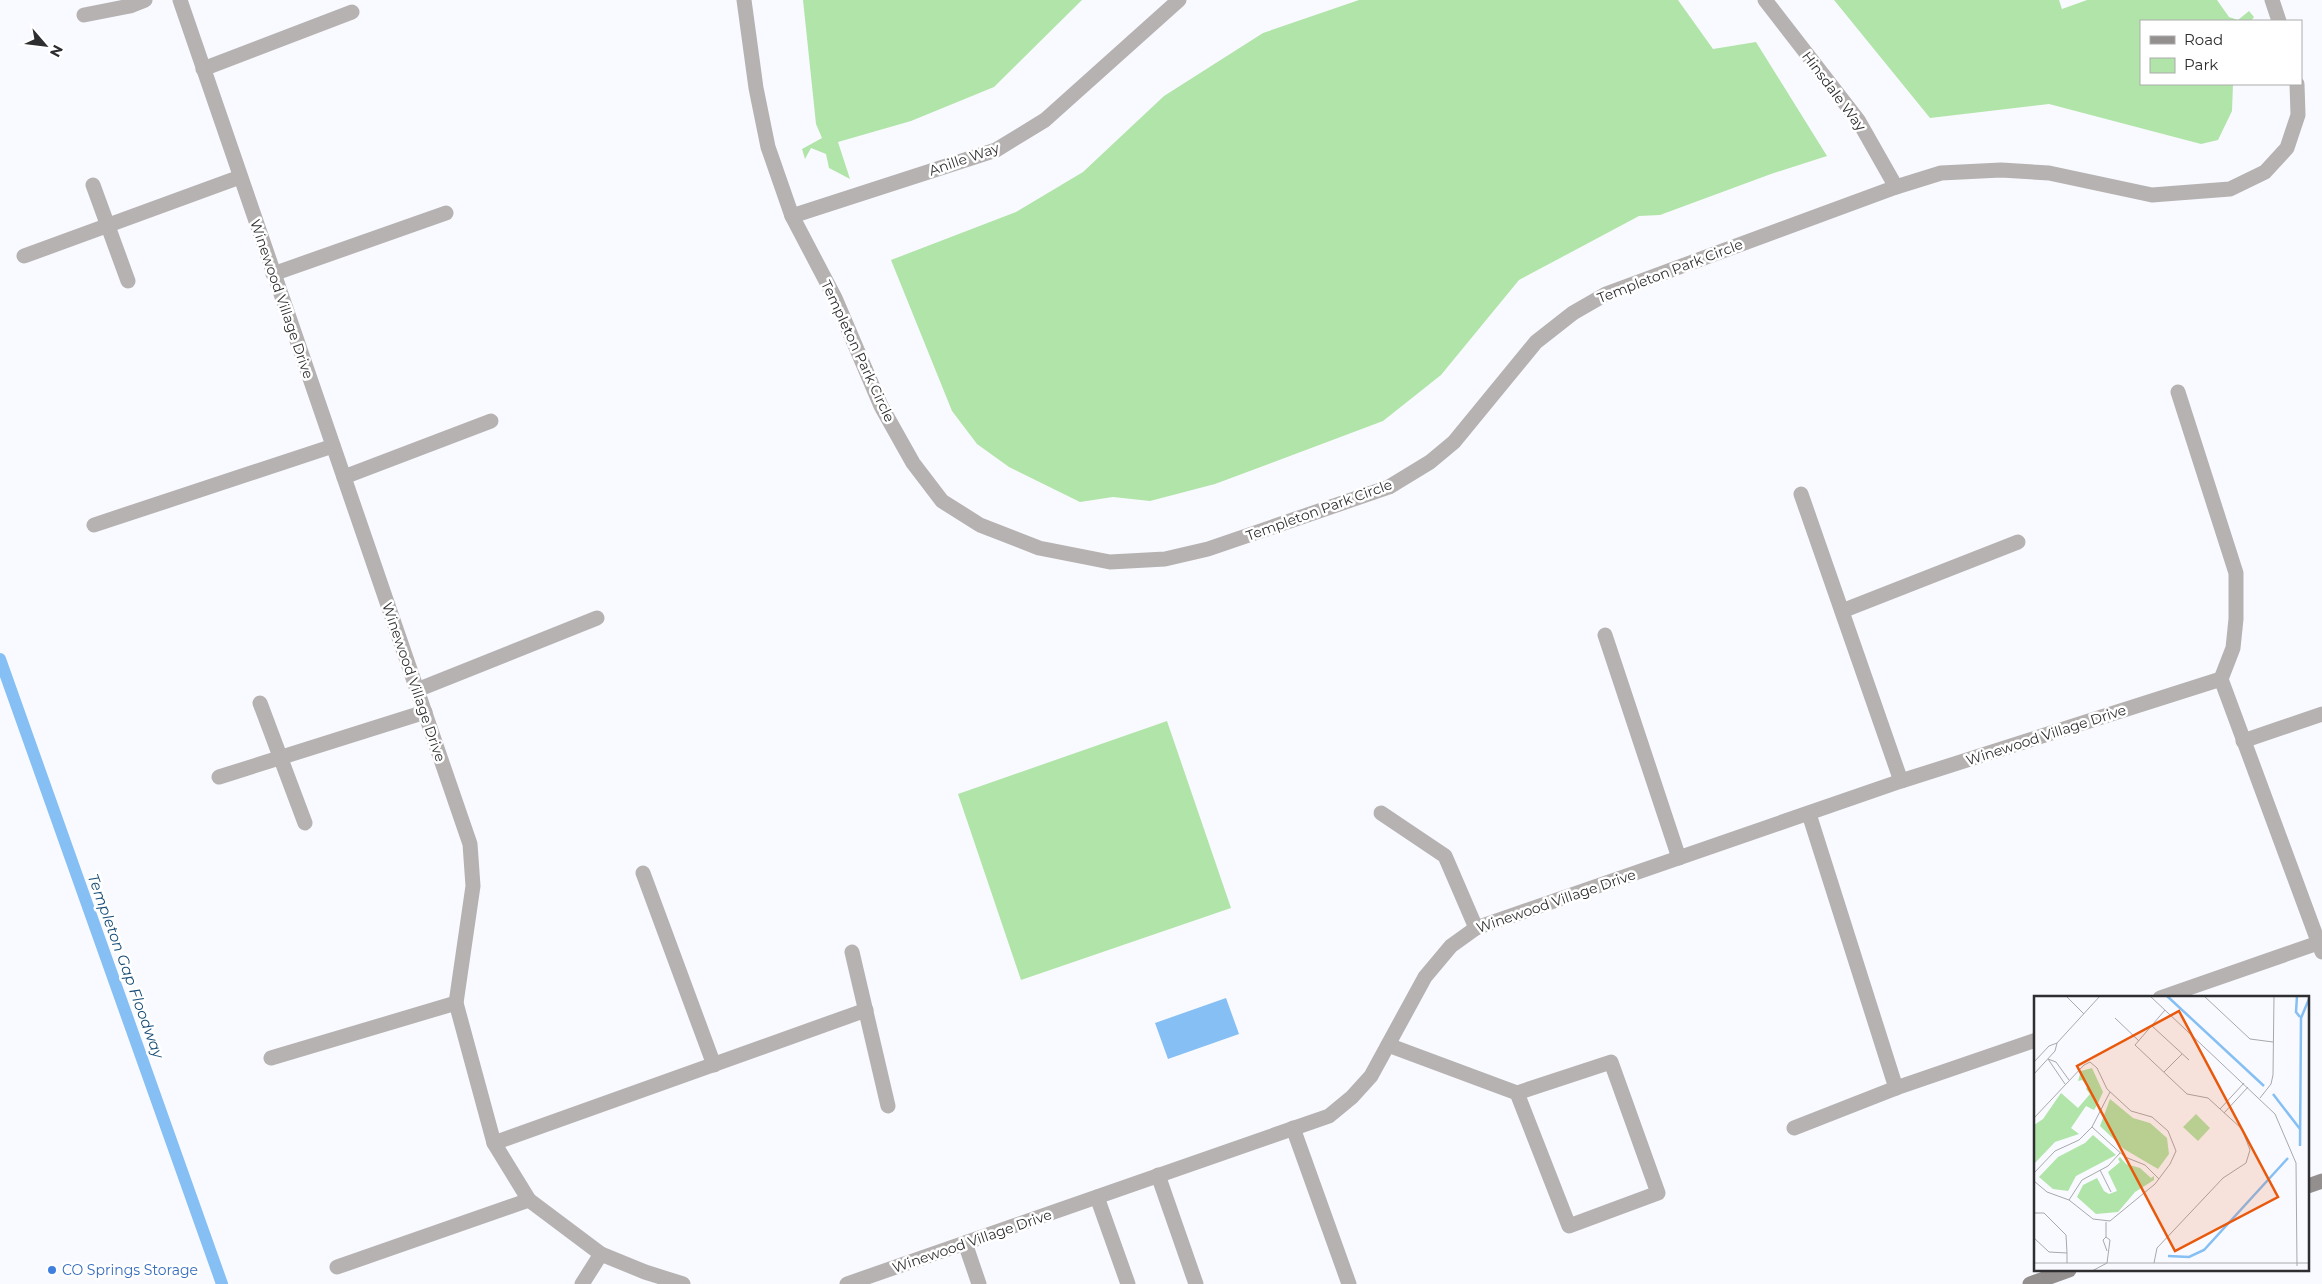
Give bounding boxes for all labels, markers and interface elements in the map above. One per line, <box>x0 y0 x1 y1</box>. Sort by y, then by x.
north arrow <box>20 20 70 70</box>
legend <box>2140 20 2302 85</box>
text: Road <box>2184 30 2223 49</box>
text: N <box>46 42 67 60</box>
street label: Hinsdale Way <box>1798 47 1870 135</box>
text: Park <box>2184 55 2218 74</box>
street label: Anille Way <box>926 138 1002 179</box>
street label: Winewood Village Drive <box>246 217 318 381</box>
street label: Templeton Park Circle <box>1595 235 1745 307</box>
street label: Templeton Park Circle <box>817 277 899 425</box>
street label: Templeton Park Circle <box>1243 475 1395 545</box>
street label: Winewood Village Drive <box>378 600 450 764</box>
street label: Winewood Village Drive <box>1964 701 2128 769</box>
street label: Winewood Village Drive <box>1474 865 1638 937</box>
water label: Templeton Gap Floodway <box>84 871 169 1062</box>
inset map <box>2034 996 2310 1272</box>
street label: Winewood Village Drive <box>890 1205 1054 1277</box>
place label: CO Springs Storage <box>62 1261 198 1279</box>
marker: CO Springs Storage <box>46 1264 58 1276</box>

